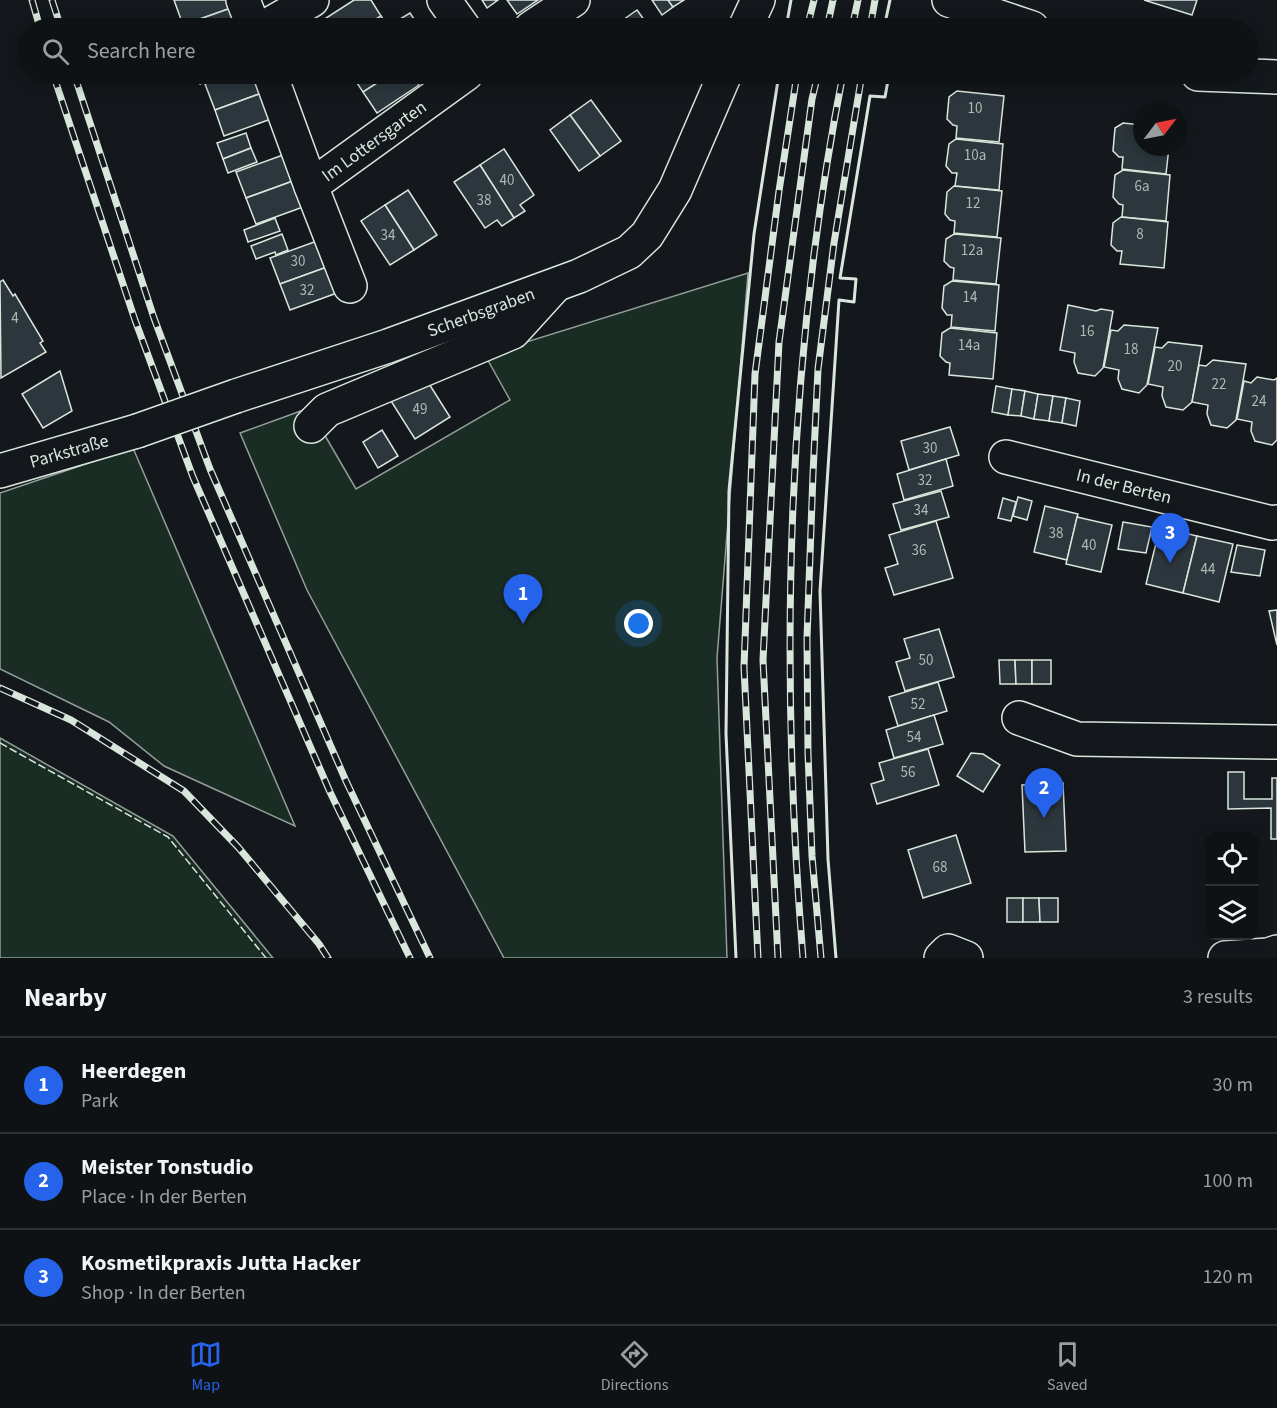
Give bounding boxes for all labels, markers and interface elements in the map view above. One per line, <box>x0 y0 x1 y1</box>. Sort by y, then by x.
search box <box>18 18 1259 84</box>
icon: search <box>39 35 72 68</box>
text: Search here <box>87 35 195 67</box>
street label: Im Lottersgarten <box>317 95 432 188</box>
house number: 10 <box>968 98 982 119</box>
north arrow <box>1133 102 1187 156</box>
house number: 10a <box>964 145 986 166</box>
house number: 40 <box>500 170 514 191</box>
house number: 6a <box>1134 176 1150 197</box>
house number: 38 <box>477 190 491 211</box>
house number: 12 <box>966 193 980 214</box>
house number: 8 <box>1136 224 1144 245</box>
house number: 34 <box>381 225 396 246</box>
house number: 12a <box>961 240 983 261</box>
house number: 30 <box>291 251 305 272</box>
house number: 32 <box>300 280 314 301</box>
street label: Scherbsgraben <box>424 281 539 344</box>
house number: 14 <box>963 287 978 308</box>
house number: 4 <box>11 308 19 329</box>
house number: 16 <box>1080 321 1094 342</box>
house number: 14a <box>958 335 980 356</box>
house number: 18 <box>1124 339 1138 360</box>
house number: 20 <box>1168 356 1182 377</box>
house number: 22 <box>1212 374 1226 395</box>
house number: 24 <box>1252 391 1267 412</box>
house number: 49 <box>413 399 427 420</box>
street label: Parkstraße <box>27 428 112 475</box>
house number: 30 <box>923 438 937 459</box>
street label: In der Berten <box>1074 463 1174 510</box>
house number: 32 <box>918 470 932 491</box>
house number: 34 <box>914 500 929 521</box>
pin: 3 <box>1150 514 1190 563</box>
house number: 38 <box>1049 523 1063 544</box>
house number: 40 <box>1082 535 1096 556</box>
house number: 36 <box>912 540 926 561</box>
house number: 44 <box>1201 559 1216 580</box>
pin: 1 <box>504 574 542 624</box>
your location <box>624 609 653 638</box>
house number: 50 <box>919 650 933 671</box>
house number: 52 <box>911 694 925 715</box>
house number: 54 <box>907 727 922 748</box>
house number: 56 <box>901 762 915 783</box>
pin: 2 <box>1024 768 1064 818</box>
map controls <box>1205 832 1259 940</box>
button: locate <box>1205 832 1259 886</box>
house number: 68 <box>933 857 947 878</box>
button: layers <box>1205 886 1259 940</box>
text: Nearby <box>24 979 107 1016</box>
text: 3 results <box>1183 983 1253 1011</box>
text: Heerdegen <box>81 1055 186 1087</box>
text: 1 <box>38 1071 49 1099</box>
text: 30 m <box>1213 1071 1253 1099</box>
text: Park <box>81 1087 118 1115</box>
text: Meister Tonstudio <box>81 1151 254 1183</box>
text: 2 <box>38 1167 49 1195</box>
text: 100 m <box>1203 1167 1253 1195</box>
text: Place · In der Berten <box>81 1183 247 1211</box>
text: Kosmetikpraxis Jutta Hacker <box>81 1247 360 1279</box>
text: 3 <box>38 1263 49 1291</box>
text: 120 m <box>1203 1263 1253 1291</box>
text: Shop · In der Berten <box>81 1279 246 1307</box>
tab: Map <box>189 1338 222 1396</box>
tab: Directions <box>601 1338 668 1396</box>
tab: Saved <box>1047 1338 1088 1396</box>

